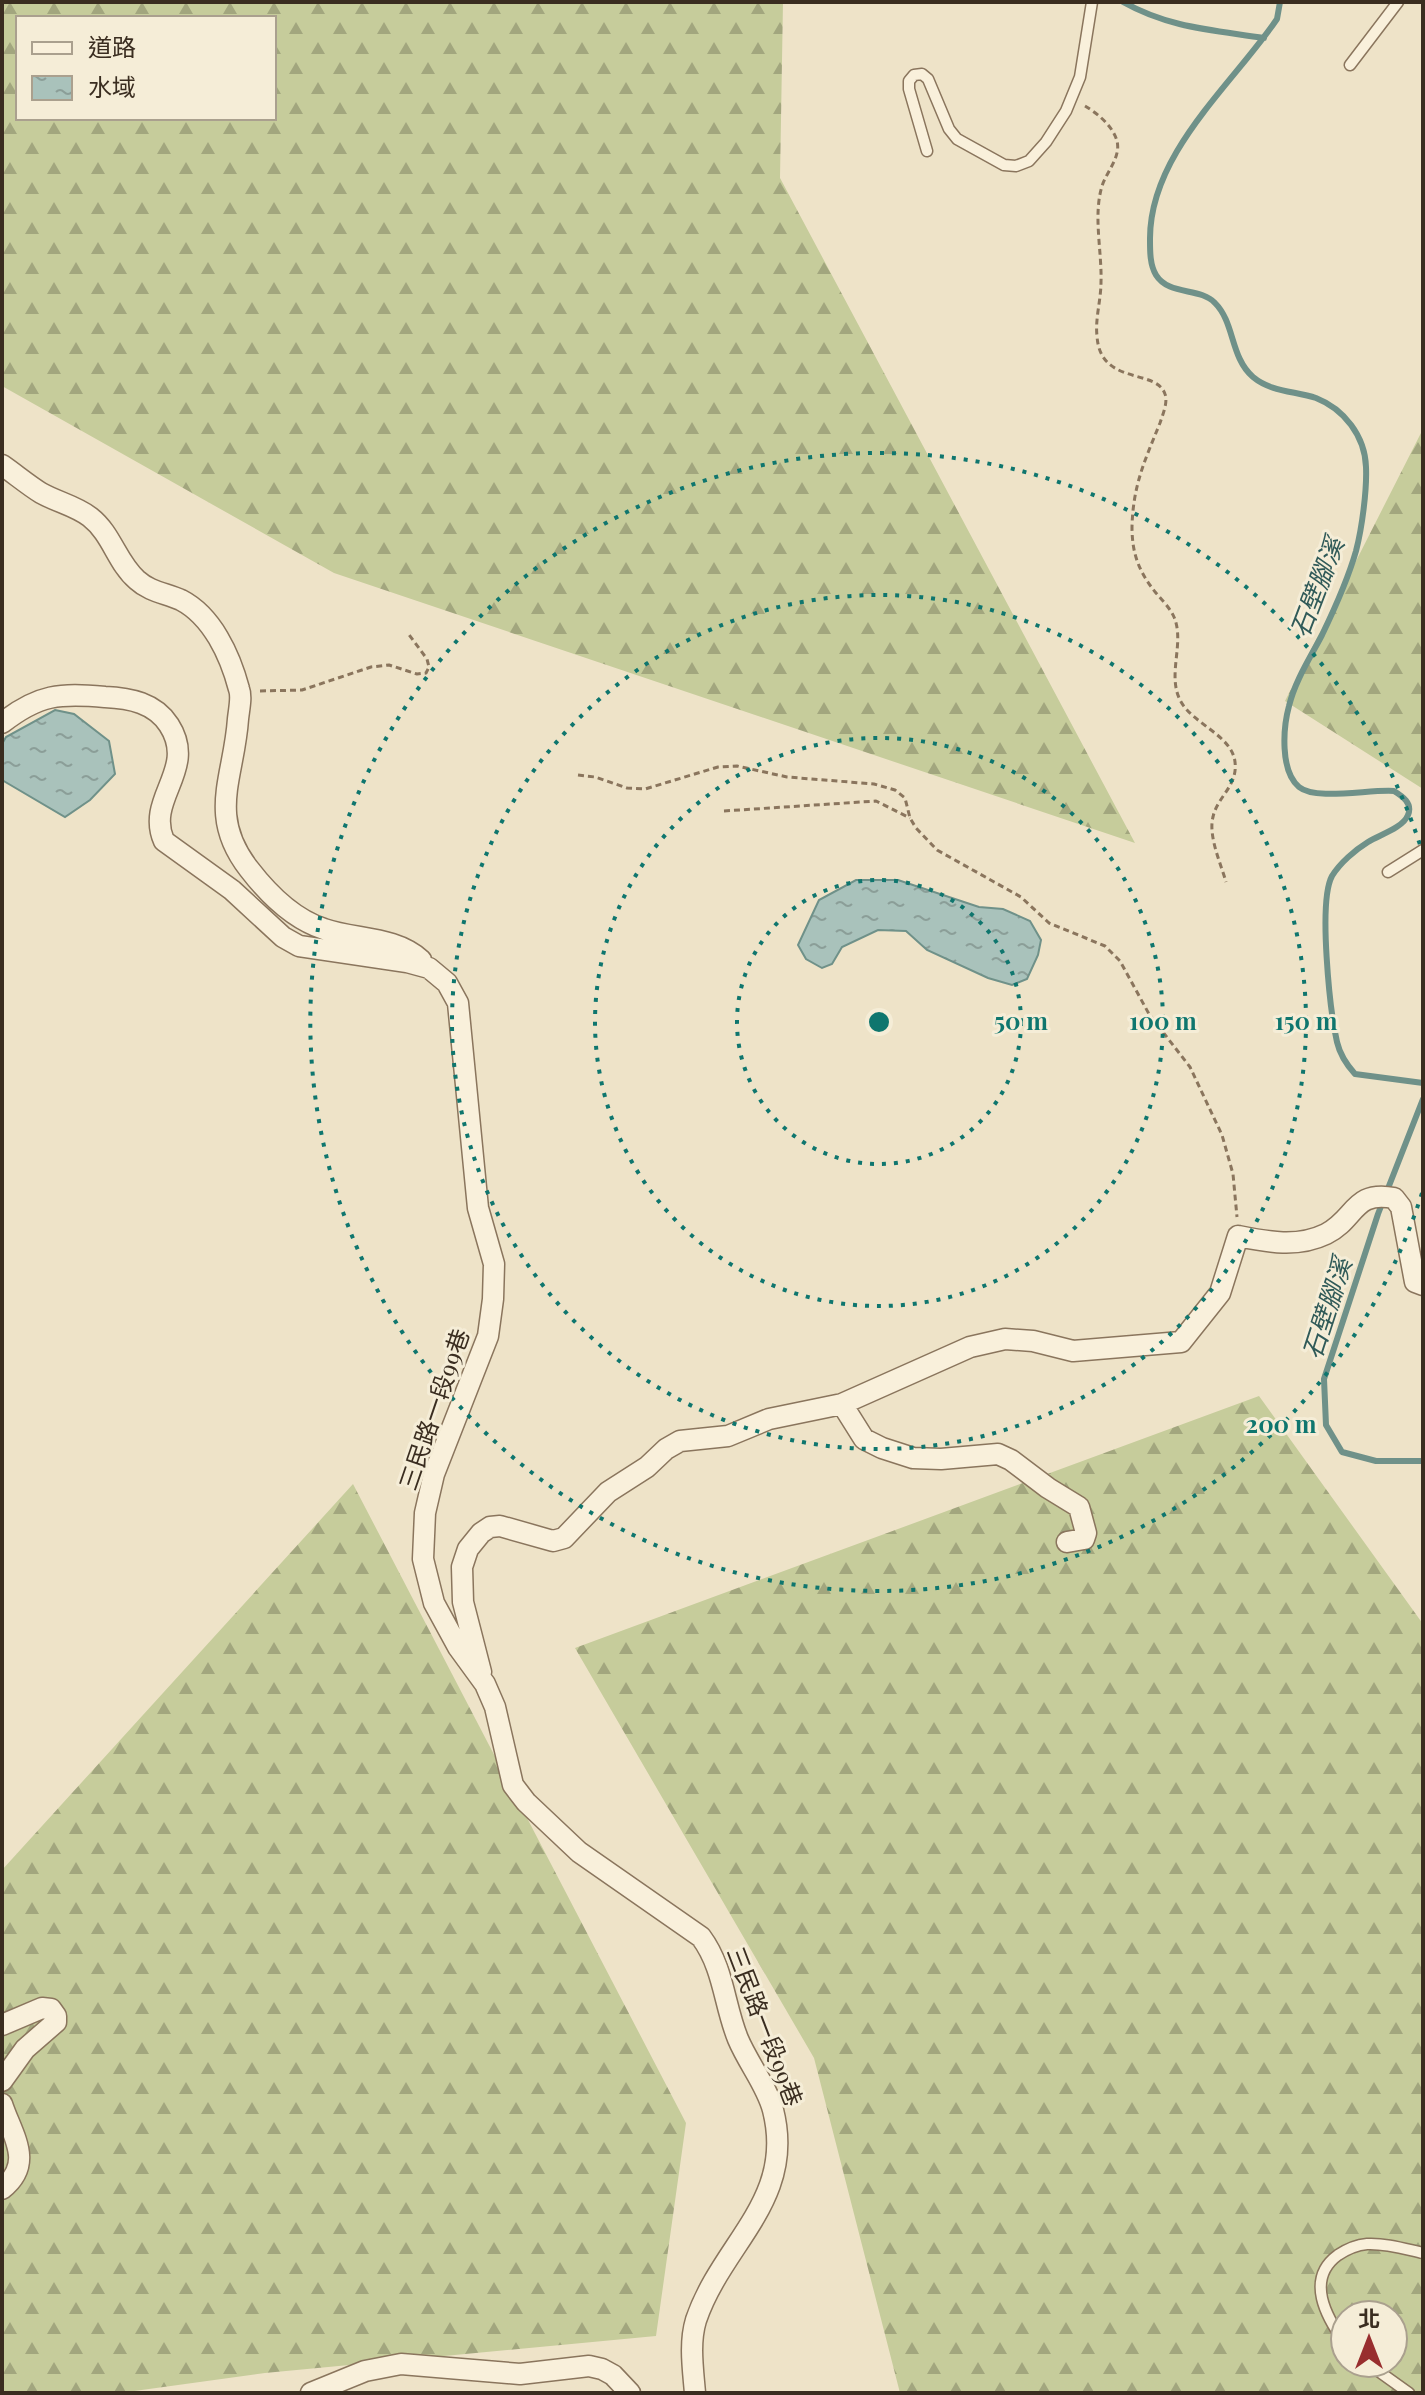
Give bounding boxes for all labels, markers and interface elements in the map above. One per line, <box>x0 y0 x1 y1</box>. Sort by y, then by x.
legend <box>16 16 276 120</box>
text: 道路 <box>88 30 136 62</box>
text: 水域 <box>88 70 136 102</box>
water label: 石壁腳溪 <box>1281 528 1352 642</box>
text: 50 m <box>994 1004 1048 1036</box>
text: 100 m <box>1129 1004 1197 1036</box>
text: 150 m <box>1275 1004 1338 1036</box>
centre of rings <box>865 1008 893 1036</box>
water label: 石壁腳溪 <box>1293 1249 1360 1363</box>
street label: 三民路一段99巷 <box>390 1324 476 1494</box>
text: 200 m <box>1246 1407 1317 1439</box>
street label: 三民路一段99巷 <box>721 1942 811 2110</box>
north arrow <box>1329 2299 1409 2379</box>
text: 北 <box>1358 2303 1380 2333</box>

